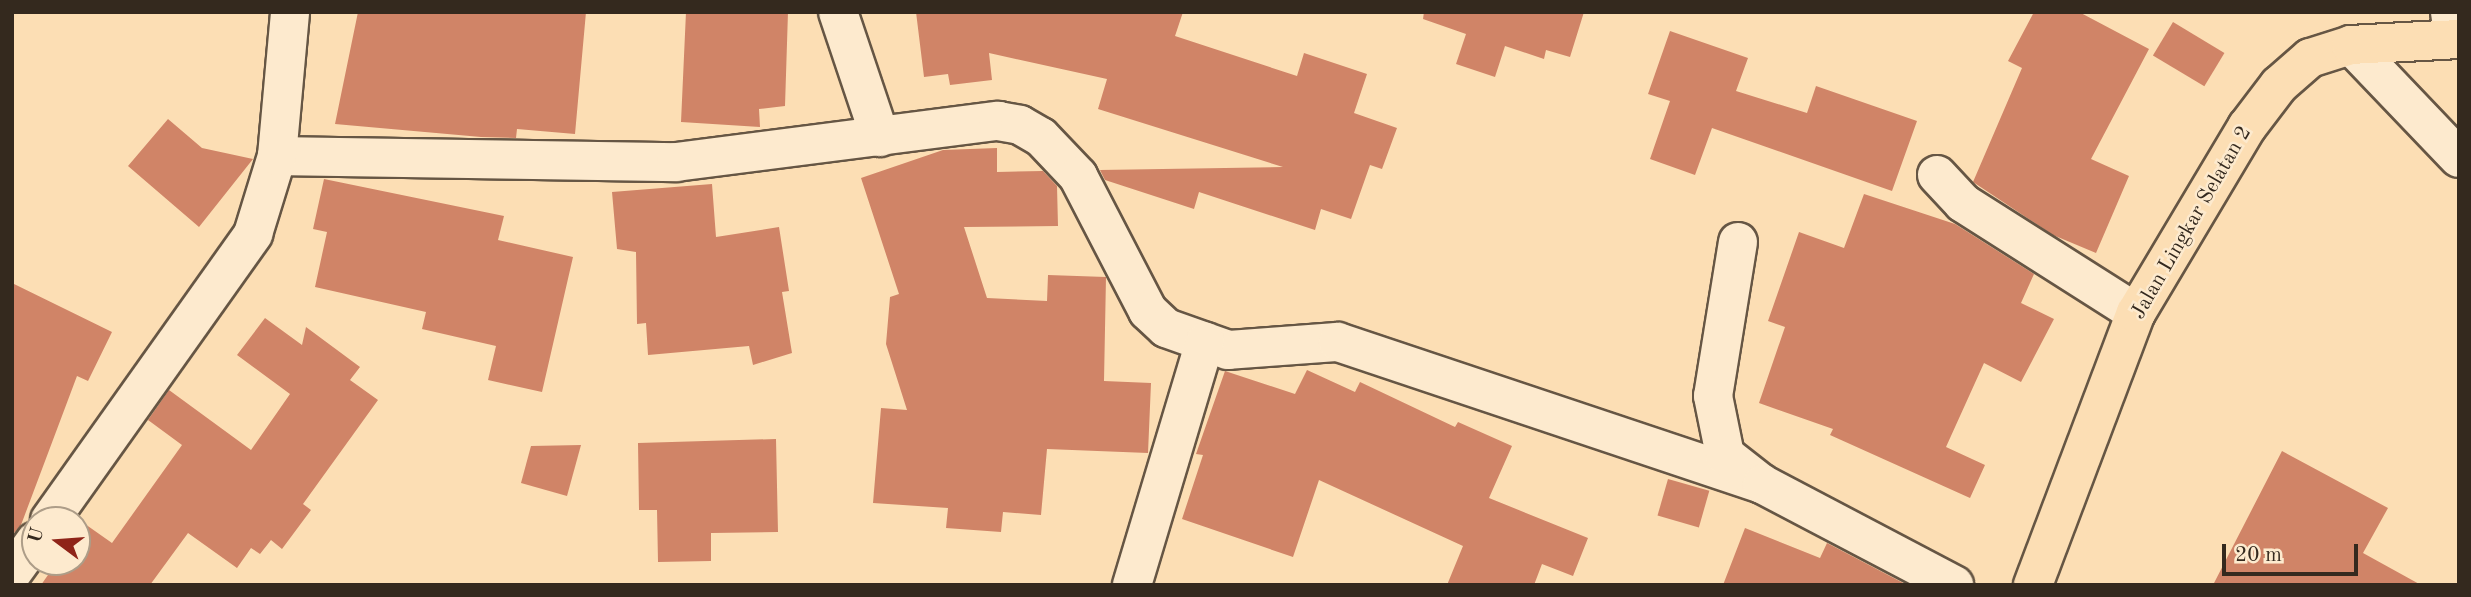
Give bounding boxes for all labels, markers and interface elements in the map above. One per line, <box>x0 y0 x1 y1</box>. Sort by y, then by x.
street label: Jalan Lingkar Selatan 2 <box>2126 122 2258 324</box>
north arrow <box>21 506 91 576</box>
text: U <box>26 526 48 545</box>
scale bar <box>2226 530 2362 574</box>
text: 20 m <box>2235 545 2282 566</box>

